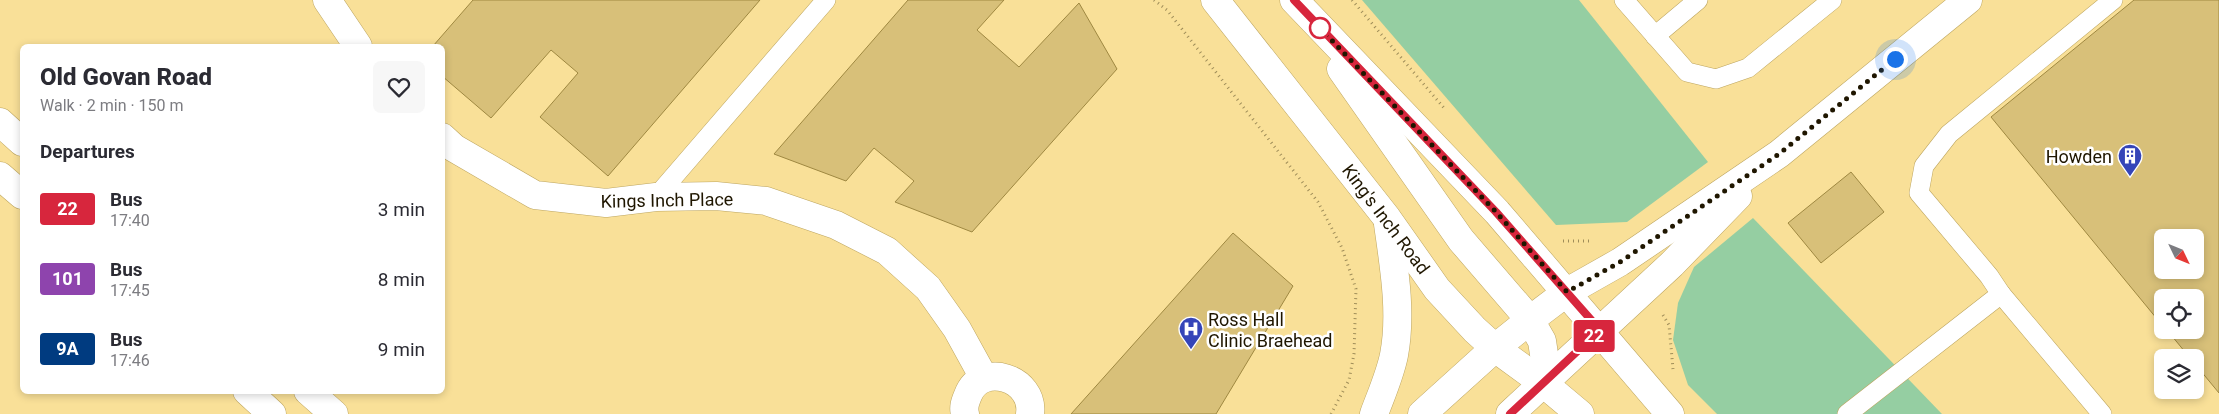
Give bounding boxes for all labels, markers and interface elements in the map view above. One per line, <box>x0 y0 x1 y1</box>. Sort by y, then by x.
unlabelled marker <box>1309 17 1331 39</box>
your location <box>1883 47 1908 72</box>
button: heart <box>373 61 425 113</box>
text: Old Govan Road <box>40 63 212 91</box>
text: Walk · 2 min · 150 m <box>40 96 184 115</box>
text: Departures <box>40 140 135 163</box>
building icon: Howden <box>2117 143 2143 177</box>
place label: Howden <box>2046 146 2112 167</box>
street label: King's Inch Road <box>1338 160 1434 278</box>
text: Bus <box>110 188 143 211</box>
street label: Kings Inch Place <box>601 188 733 212</box>
text: 22 <box>57 198 78 219</box>
text: 3 min <box>378 198 425 221</box>
text: 17:40 <box>110 211 150 230</box>
north arrow <box>2154 229 2204 279</box>
map controls <box>2154 229 2204 399</box>
text: Bus <box>110 258 143 281</box>
text: 101 <box>52 268 83 289</box>
text: 8 min <box>378 268 425 291</box>
text: 17:45 <box>110 281 150 300</box>
button: locate <box>2154 289 2204 339</box>
place label: Ross Hall Clinic Braehead <box>1208 309 1332 351</box>
hospital icon: Ross Hall Clinic Braehead <box>1178 316 1204 350</box>
line badge: 22 <box>1572 320 1616 352</box>
text: 22 <box>1584 325 1604 346</box>
text: Bus <box>110 328 143 351</box>
text: 9A <box>56 338 79 359</box>
text: 9 min <box>378 338 425 361</box>
button: layers <box>2154 349 2204 399</box>
text: 17:46 <box>110 351 150 370</box>

